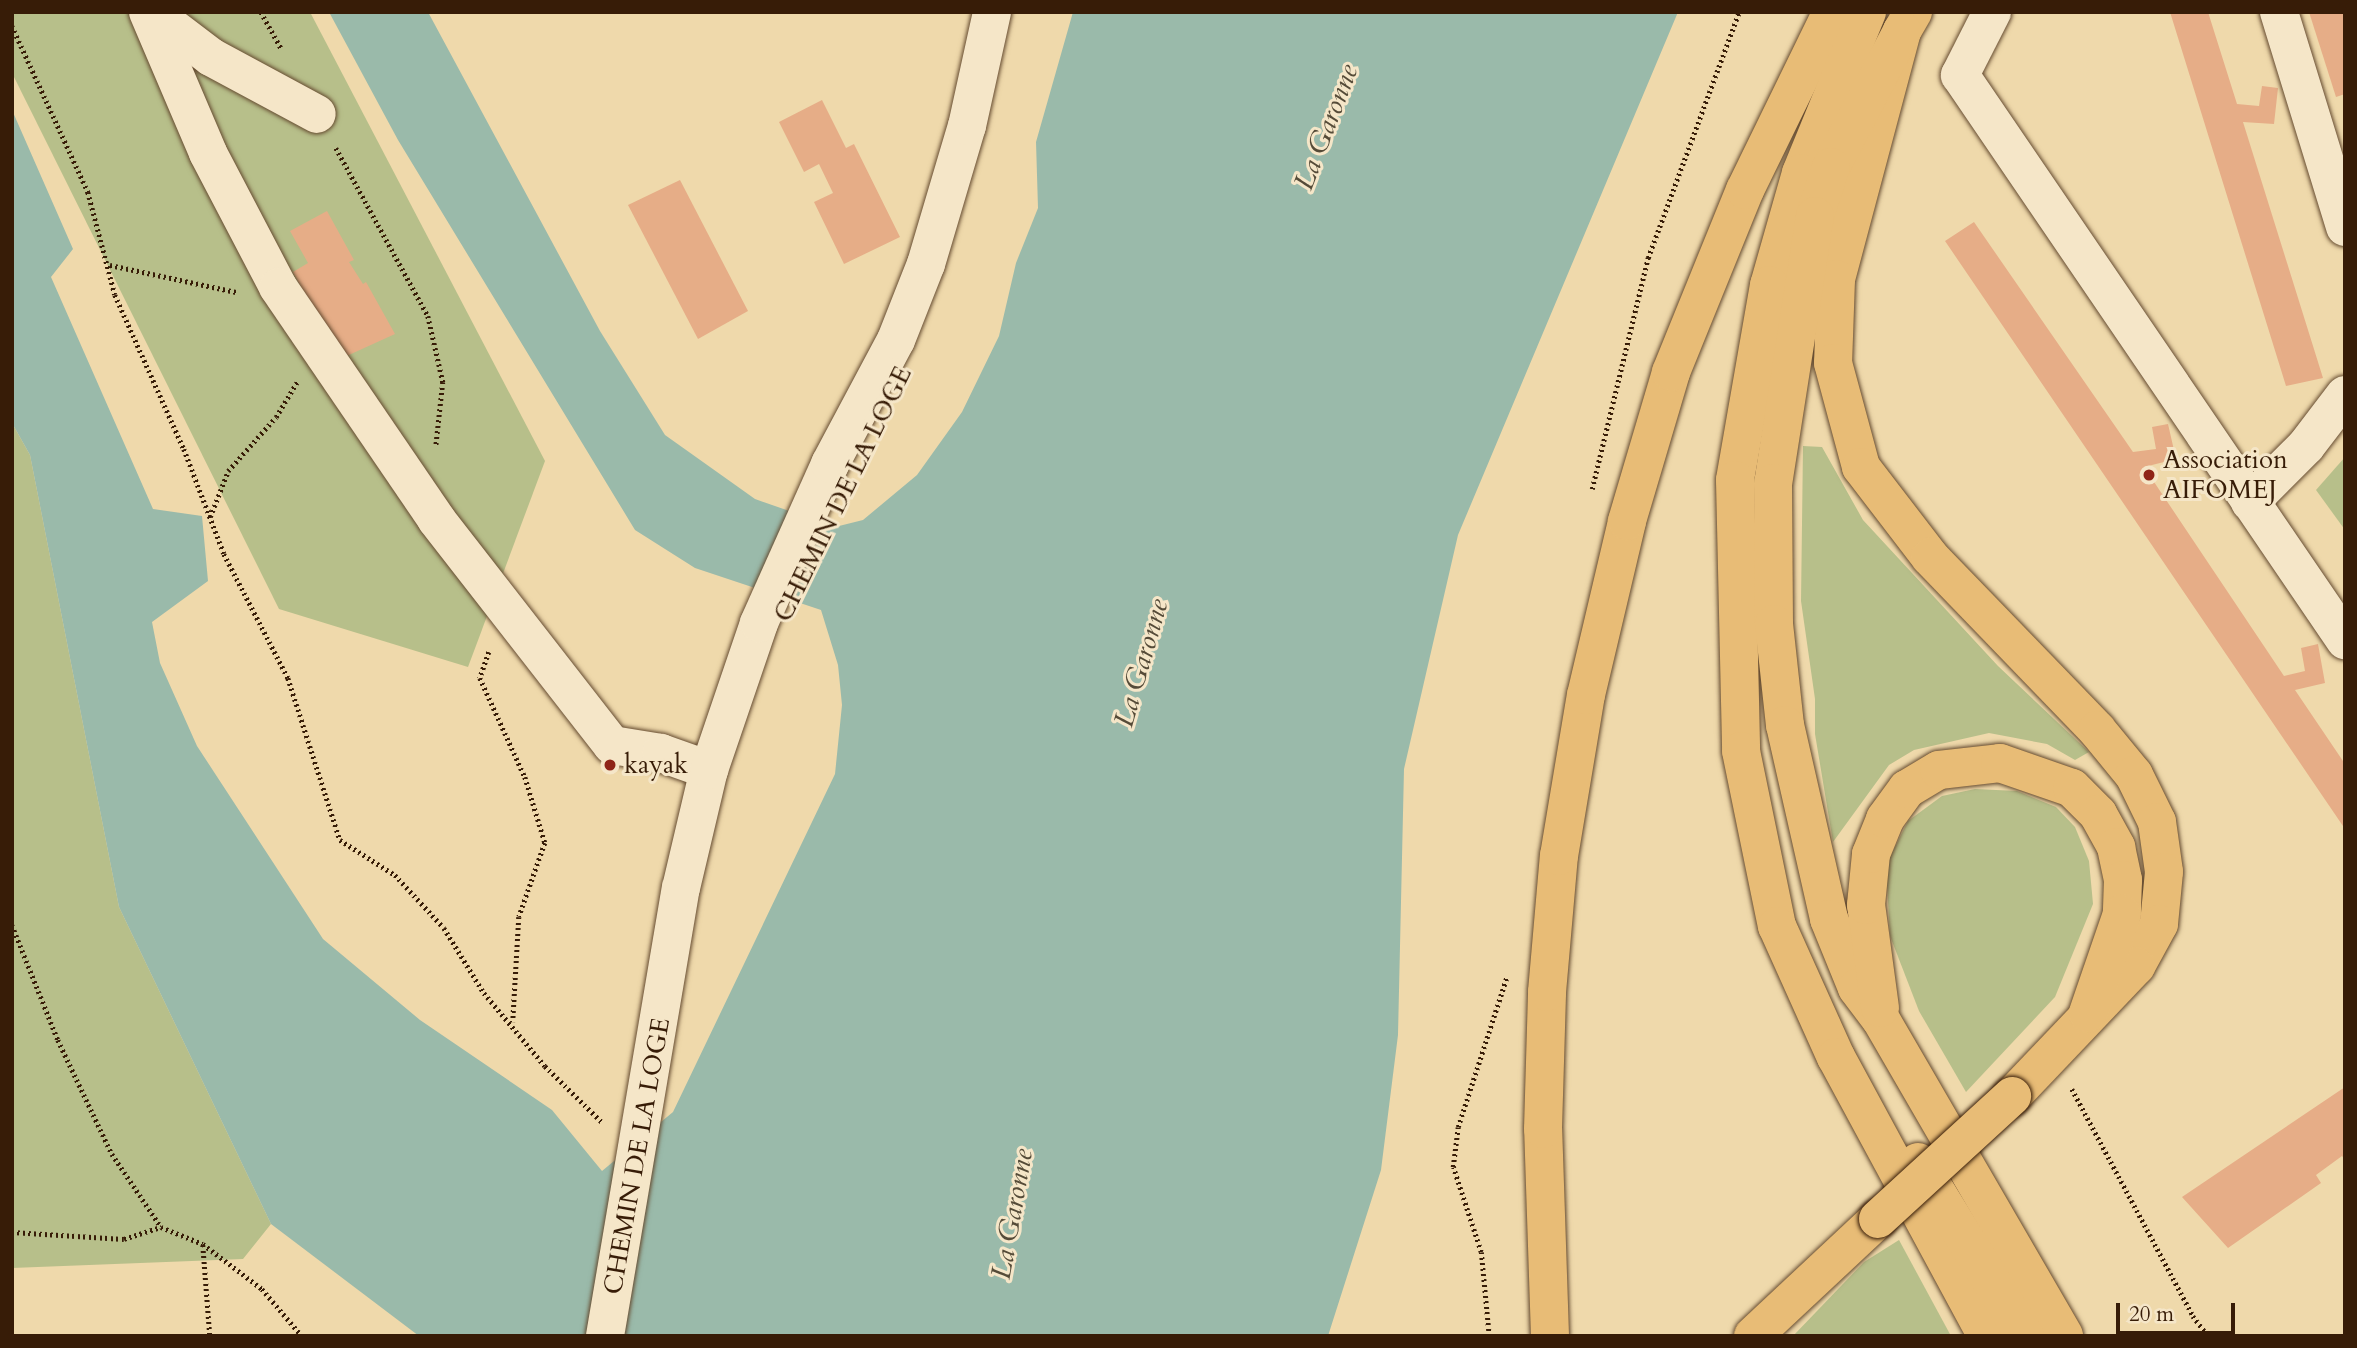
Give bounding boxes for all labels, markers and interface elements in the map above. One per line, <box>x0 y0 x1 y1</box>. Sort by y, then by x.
water label: La Garonne <box>1287 59 1365 195</box>
street label: CHEMIN DE LA LOGE <box>768 361 918 627</box>
place label: Association AIFOMEJ <box>2163 444 2288 505</box>
marker: Association AIFOMEJ <box>2141 467 2157 483</box>
water label: La Garonne <box>1107 595 1175 731</box>
place label: kayak <box>624 749 688 781</box>
marker: kayak <box>602 757 618 773</box>
street label: CHEMIN DE LA LOGE <box>597 1015 677 1297</box>
water label: La Garonne <box>984 1146 1040 1282</box>
scale bar <box>2119 1288 2238 1332</box>
text: 20 m <box>2129 1300 2174 1329</box>

